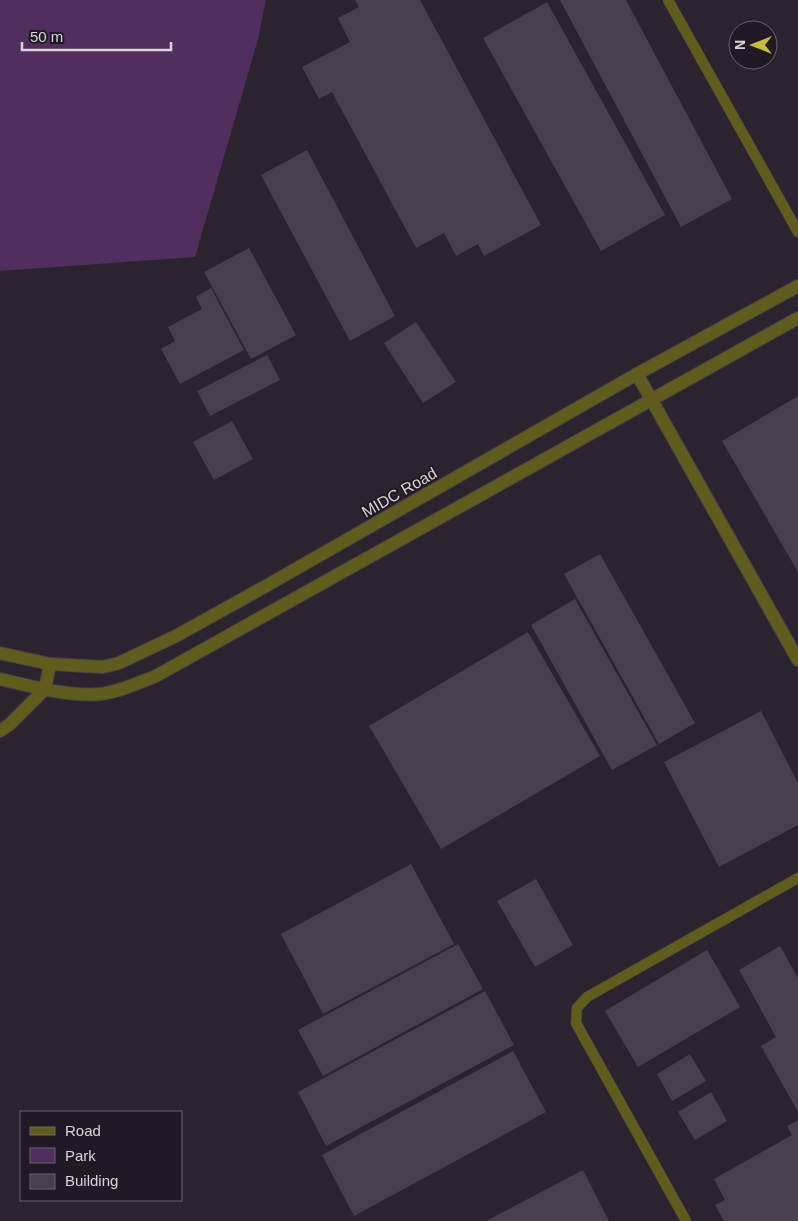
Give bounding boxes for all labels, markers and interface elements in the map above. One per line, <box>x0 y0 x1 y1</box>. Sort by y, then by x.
scale bar <box>22 20 171 52</box>
north arrow <box>728 20 778 70</box>
text: 50 m <box>30 28 63 45</box>
text: N <box>732 40 748 50</box>
street label: MIDC Road <box>359 464 440 521</box>
legend <box>20 1111 182 1201</box>
text: Road <box>65 1122 101 1139</box>
text: Park <box>65 1147 96 1164</box>
text: Building <box>65 1172 118 1189</box>

